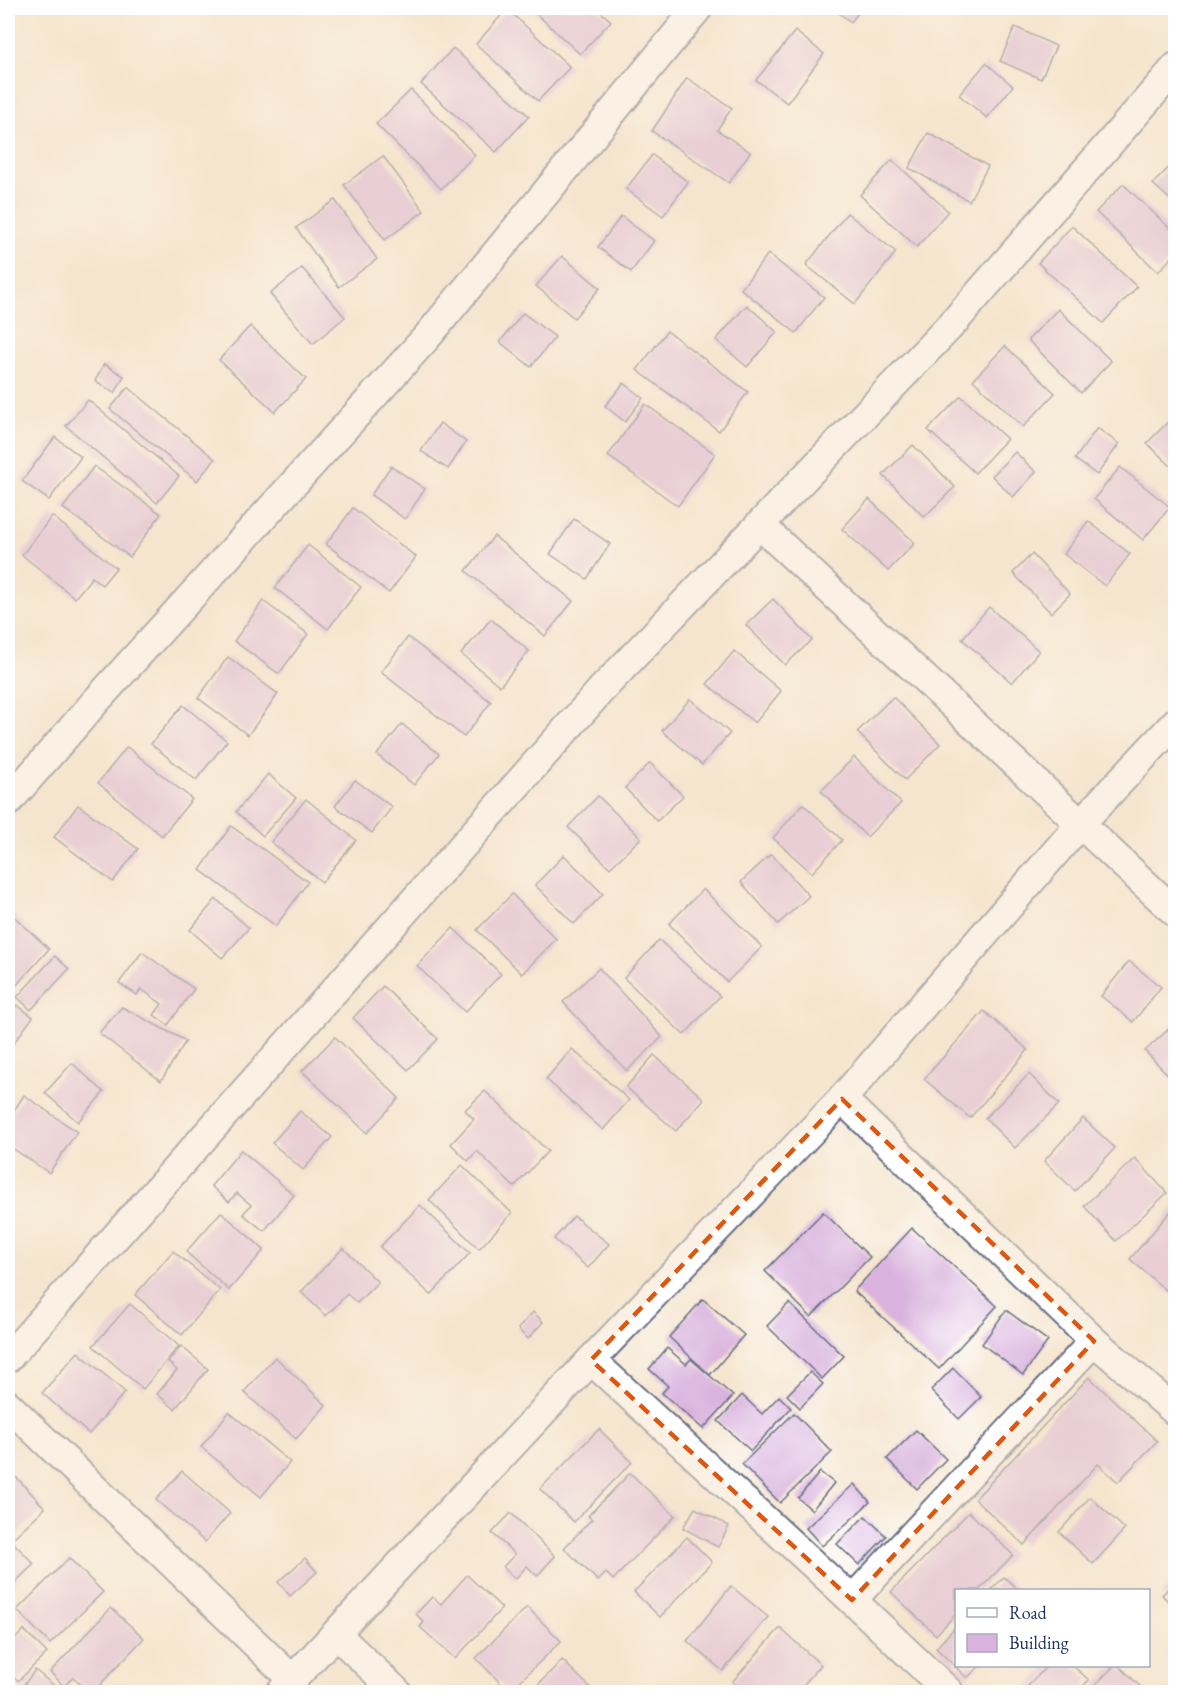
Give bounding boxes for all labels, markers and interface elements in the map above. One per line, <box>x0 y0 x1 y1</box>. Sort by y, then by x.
legend <box>955 1589 1150 1667</box>
text: Road <box>1009 1601 1048 1624</box>
text: Building <box>1009 1631 1069 1654</box>

